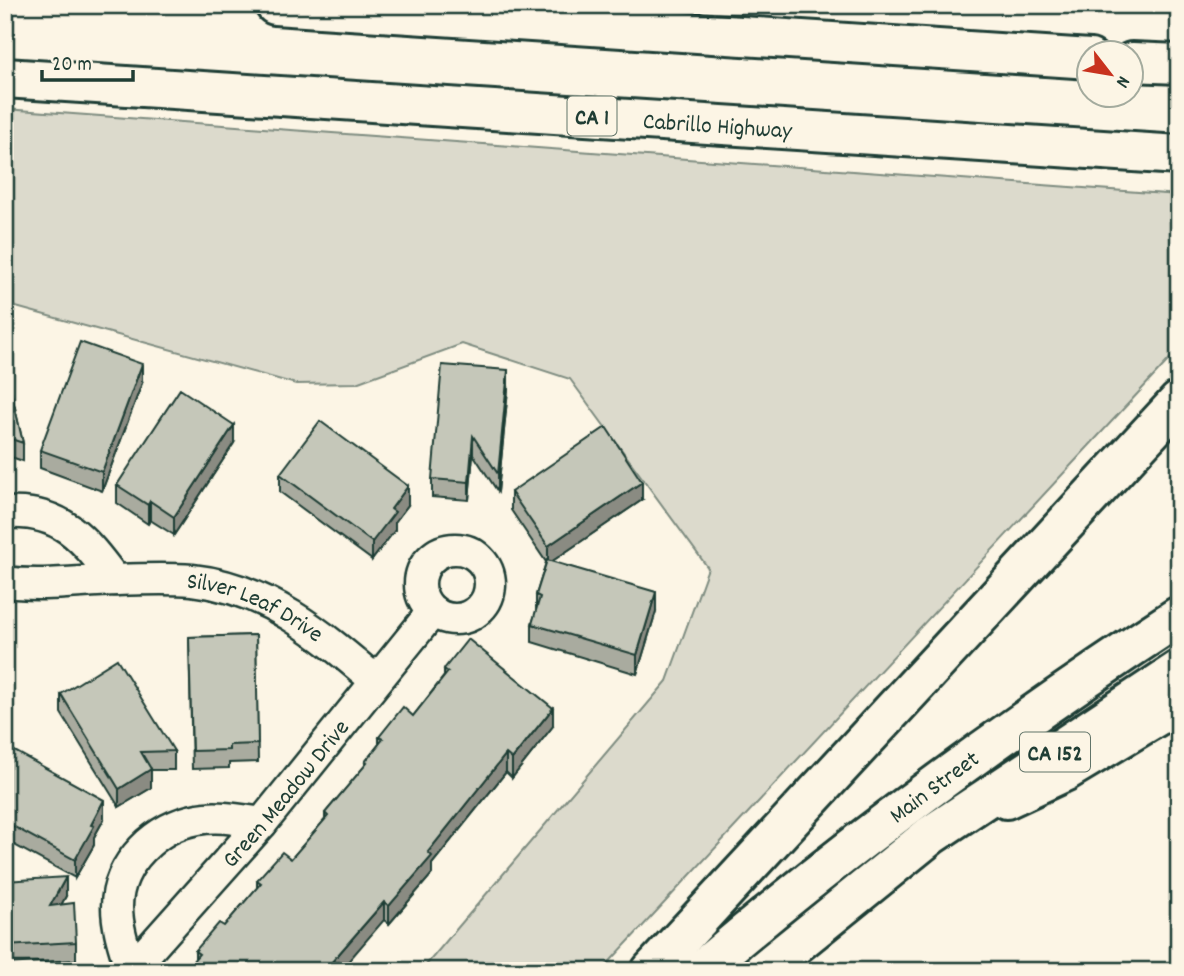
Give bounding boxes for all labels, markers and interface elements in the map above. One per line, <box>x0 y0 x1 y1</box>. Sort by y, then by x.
scale bar <box>42 38 133 82</box>
north arrow <box>1076 38 1146 108</box>
text: 20 m <box>52 51 92 81</box>
text: N <box>1108 70 1136 92</box>
road number: CA 1 <box>568 97 616 136</box>
street label: Cabrillo Highway <box>642 106 794 150</box>
street label: Silver Leaf Drive <box>185 566 329 652</box>
street label: Green Meadow Drive <box>215 713 359 877</box>
road number: CA 152 <box>1020 732 1090 772</box>
street label: Main Street <box>883 744 988 833</box>

